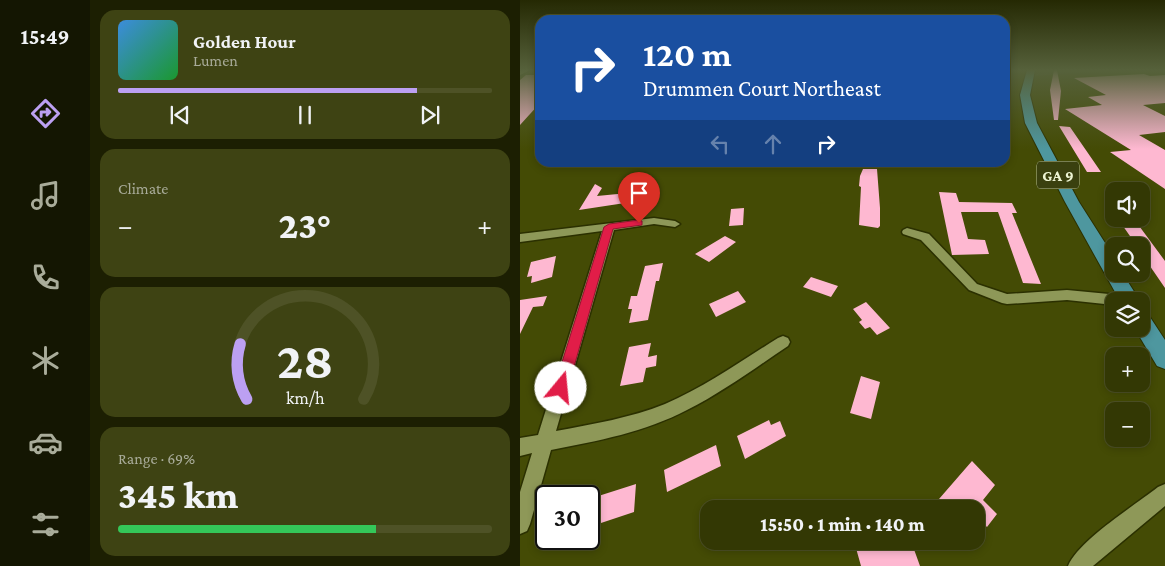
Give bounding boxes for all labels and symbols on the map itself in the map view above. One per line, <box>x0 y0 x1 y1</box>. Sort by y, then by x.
road number: GA 9 <box>1037 162 1079 188</box>
pin <box>618 172 660 223</box>
position arrow <box>534 361 586 413</box>
speed limit sign: 30 <box>535 485 600 550</box>

